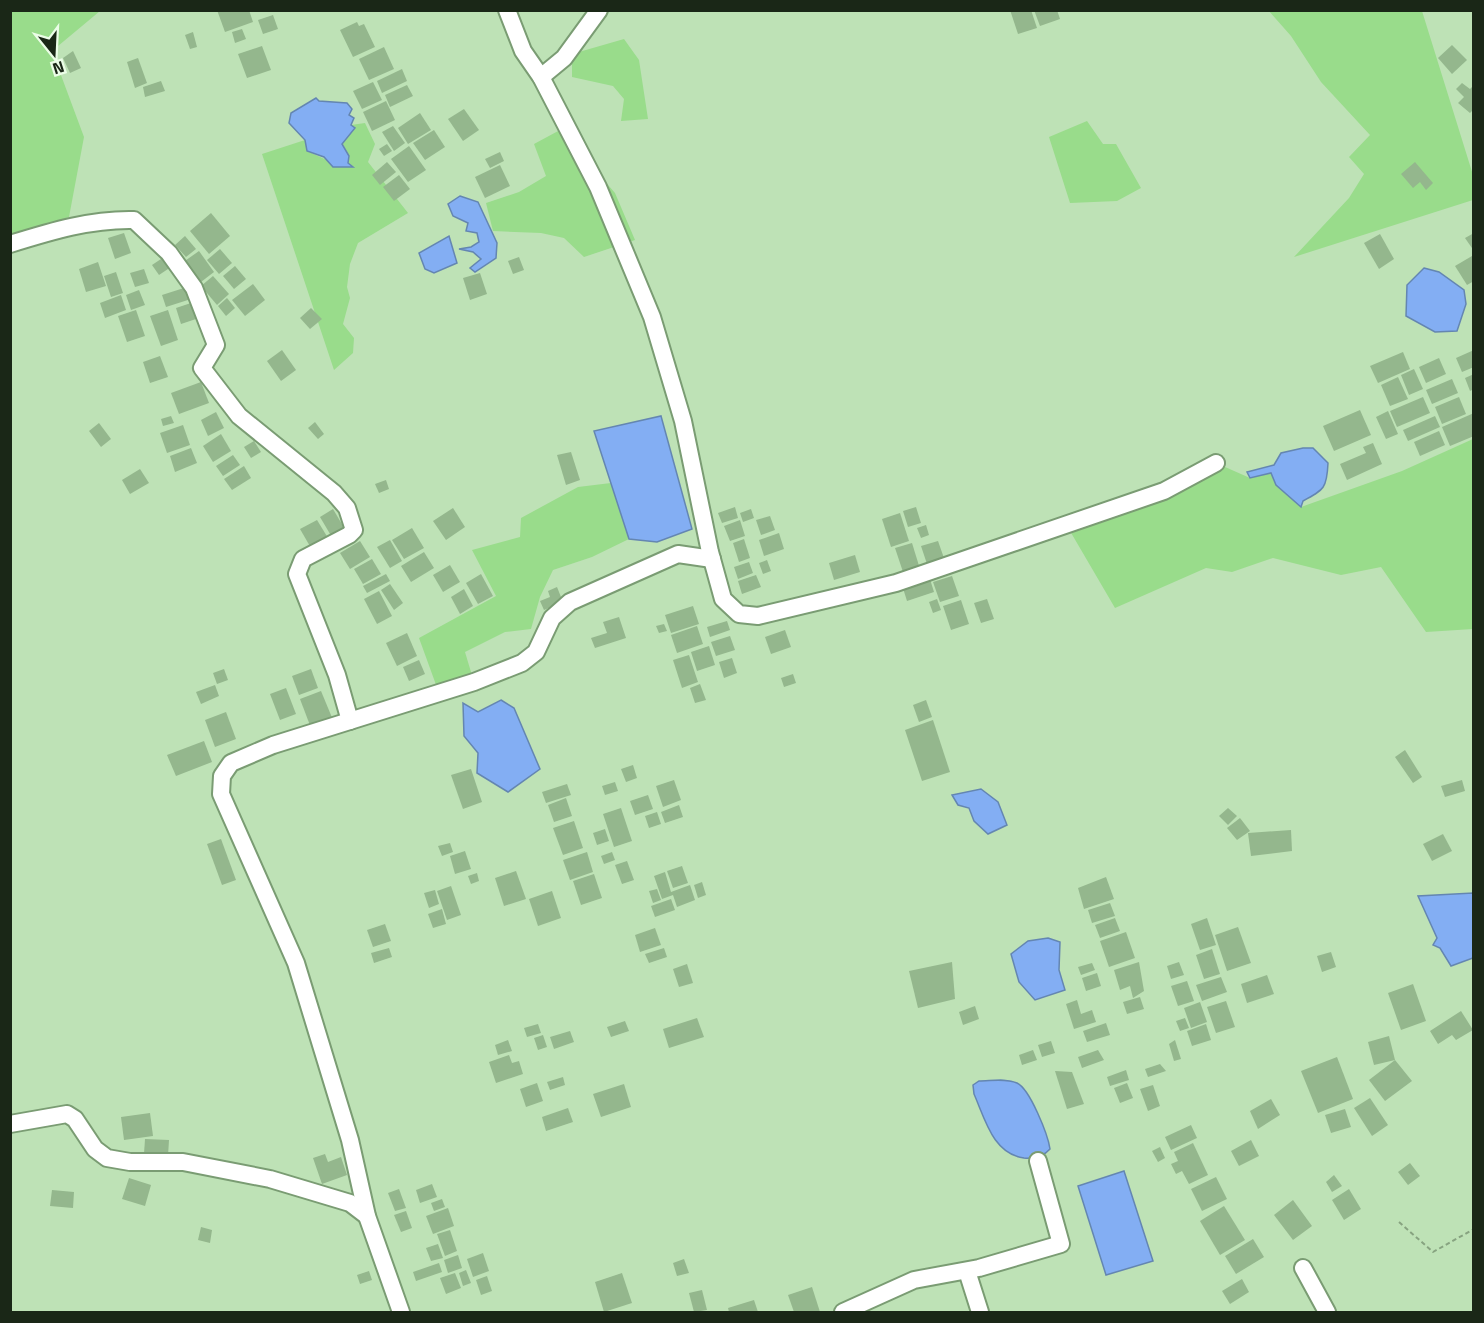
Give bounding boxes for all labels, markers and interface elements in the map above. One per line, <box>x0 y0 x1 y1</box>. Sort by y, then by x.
north arrow <box>24 24 84 84</box>
text: N <box>50 55 68 81</box>

